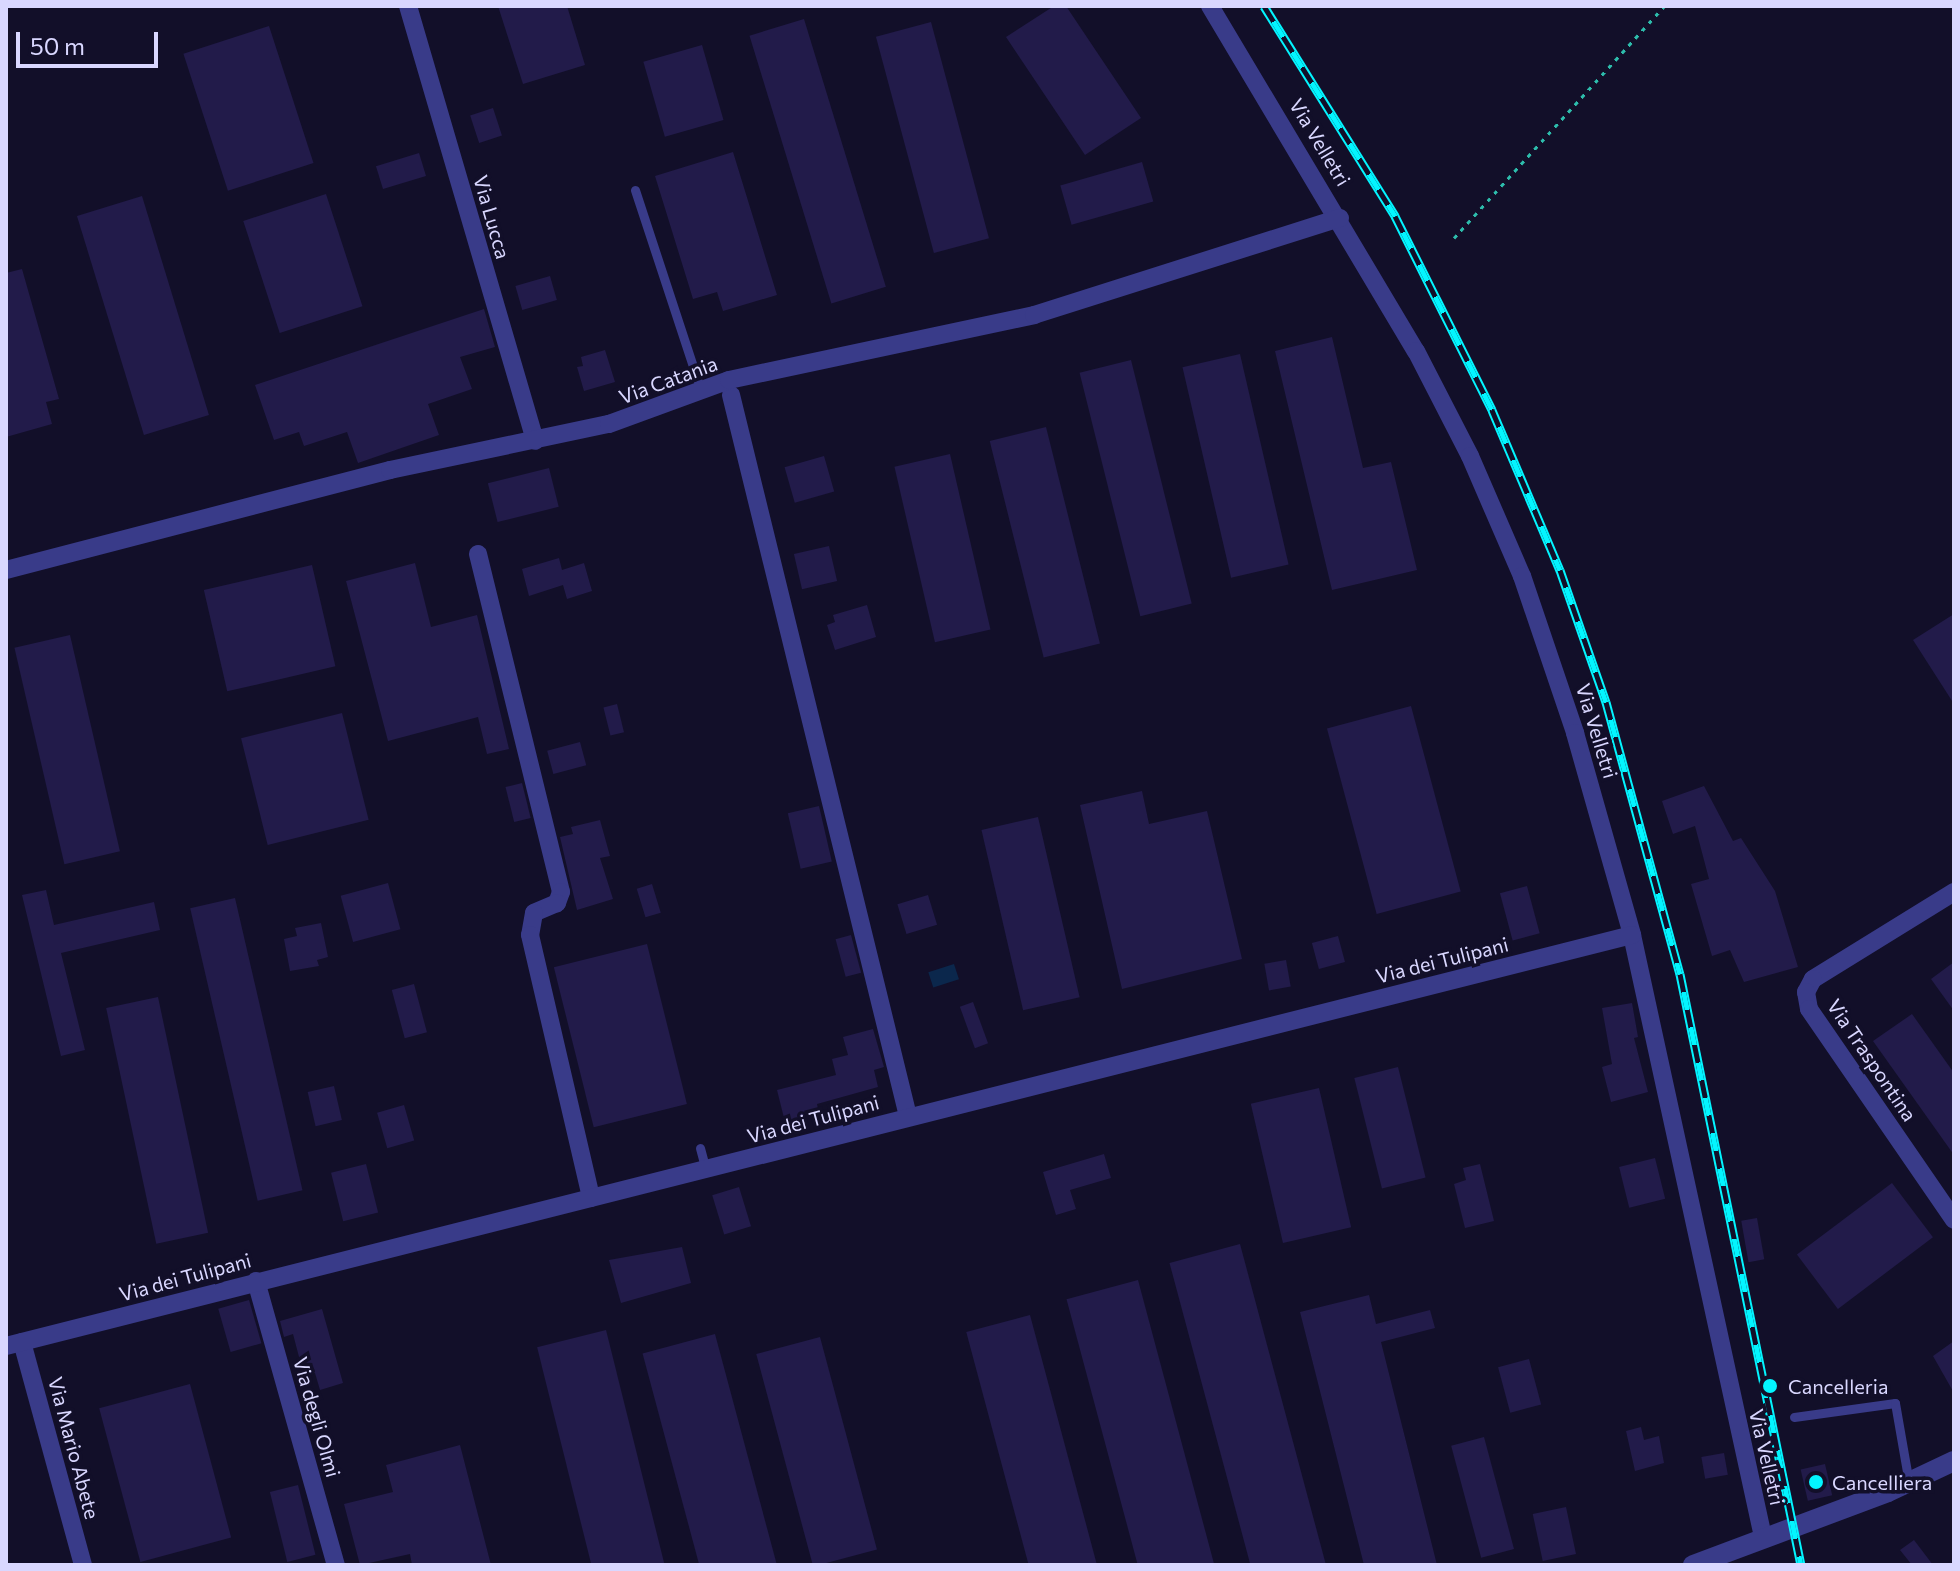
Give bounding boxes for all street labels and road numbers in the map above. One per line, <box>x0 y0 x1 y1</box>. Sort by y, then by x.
street label: Via Velletri <box>1284 94 1356 190</box>
street label: Via Lucca <box>469 172 515 262</box>
street label: Via Catania <box>615 351 721 409</box>
street label: Via Velletri <box>1571 681 1623 781</box>
street label: Via dei Tulipani <box>1373 932 1511 988</box>
street label: Via Traspontina <box>1822 994 1922 1126</box>
street label: Via dei Tulipani <box>744 1090 882 1148</box>
street label: Via dei Tulipani <box>116 1248 254 1306</box>
street label: Via degli Olmi <box>288 1354 346 1480</box>
street label: Via Mario Abete <box>43 1374 105 1522</box>
street label: Via Velletri <box>1744 1407 1790 1507</box>

